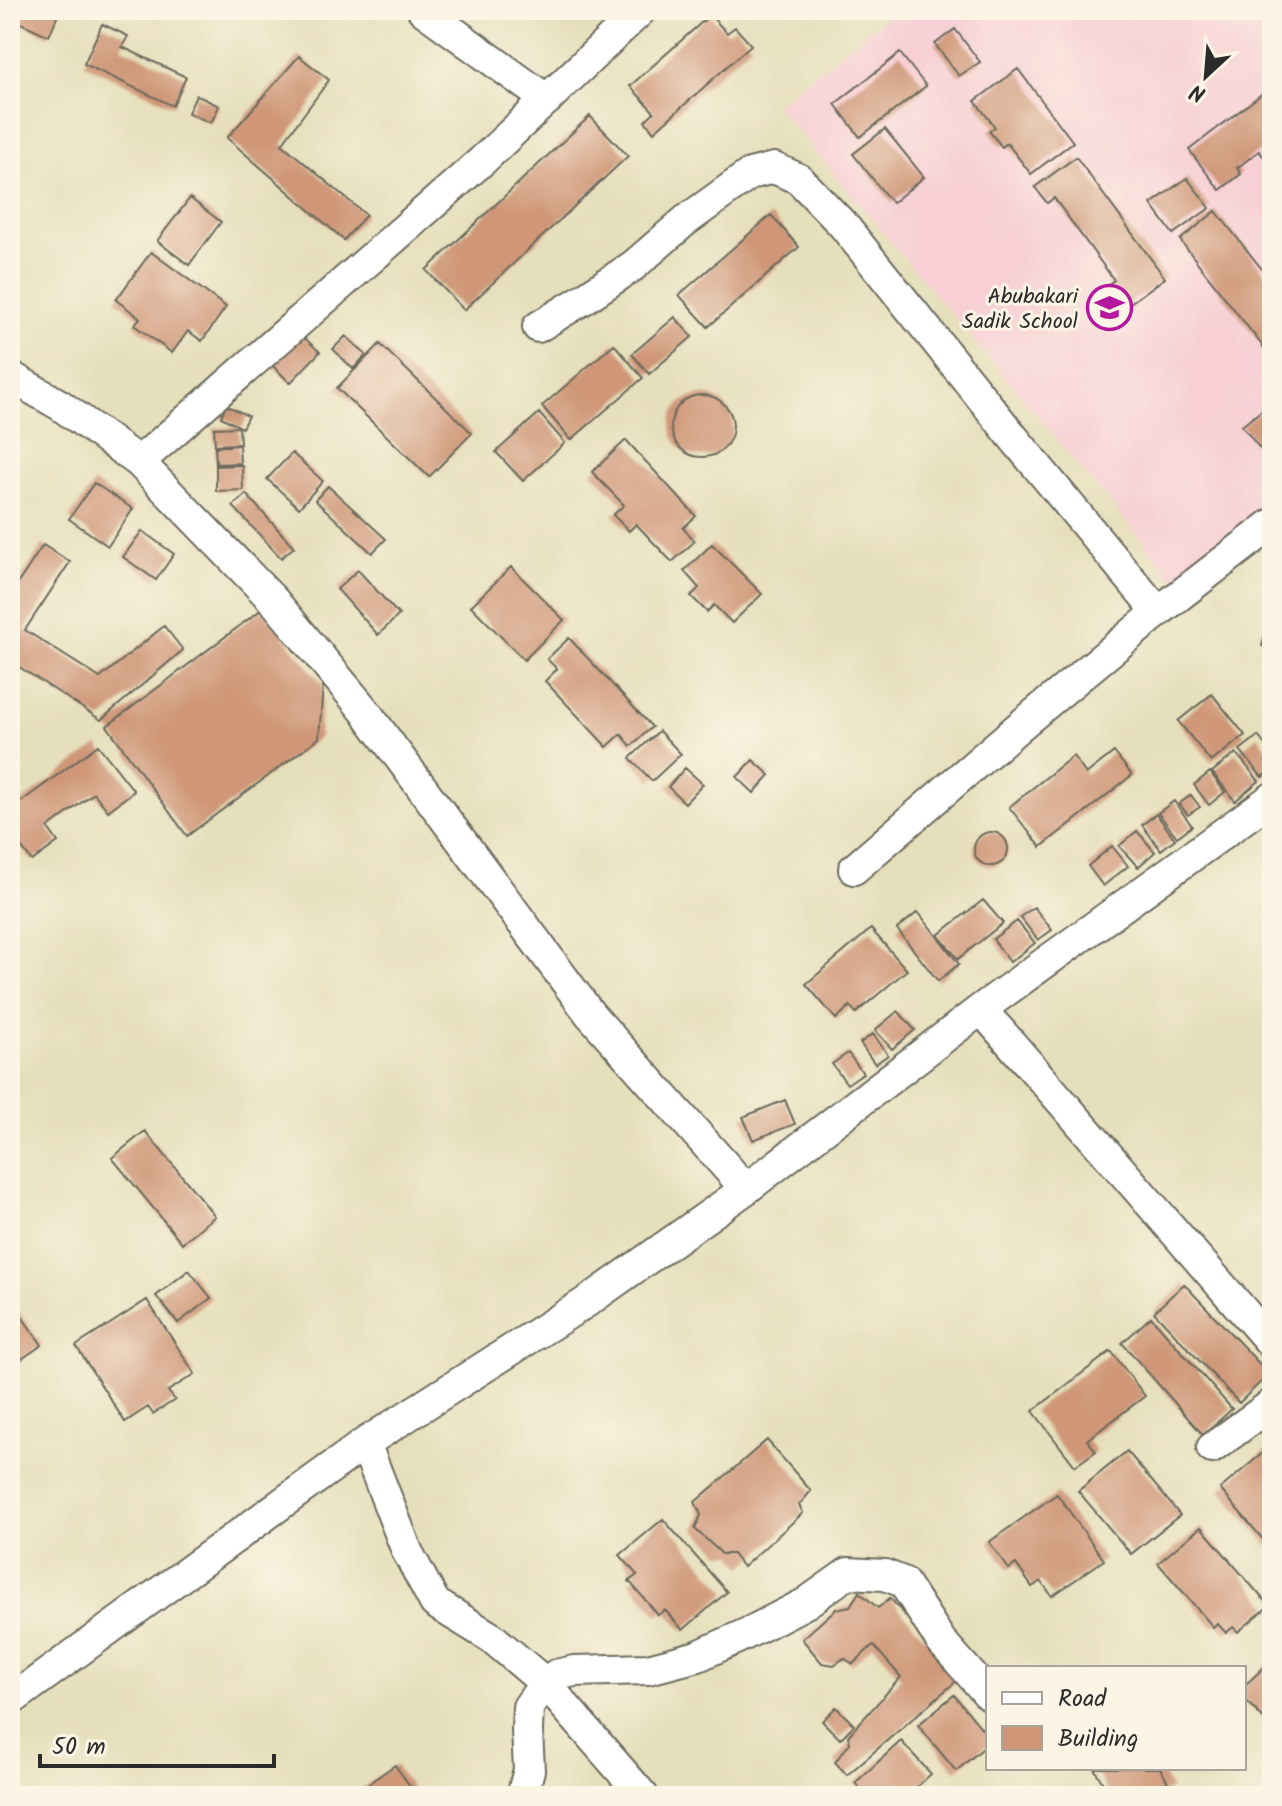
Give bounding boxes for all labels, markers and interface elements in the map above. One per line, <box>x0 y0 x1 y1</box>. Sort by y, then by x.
north arrow <box>1166 36 1246 116</box>
text: N <box>1184 73 1212 111</box>
place label: Abubakari Sadik School <box>962 280 1079 340</box>
school or university icon: Abubakari Sadik School <box>1085 284 1133 332</box>
legend <box>986 1666 1246 1770</box>
text: Road <box>1058 1680 1107 1719</box>
scale bar <box>40 1718 274 1768</box>
text: Building <box>1058 1720 1138 1759</box>
text: 50 m <box>52 1728 106 1767</box>

